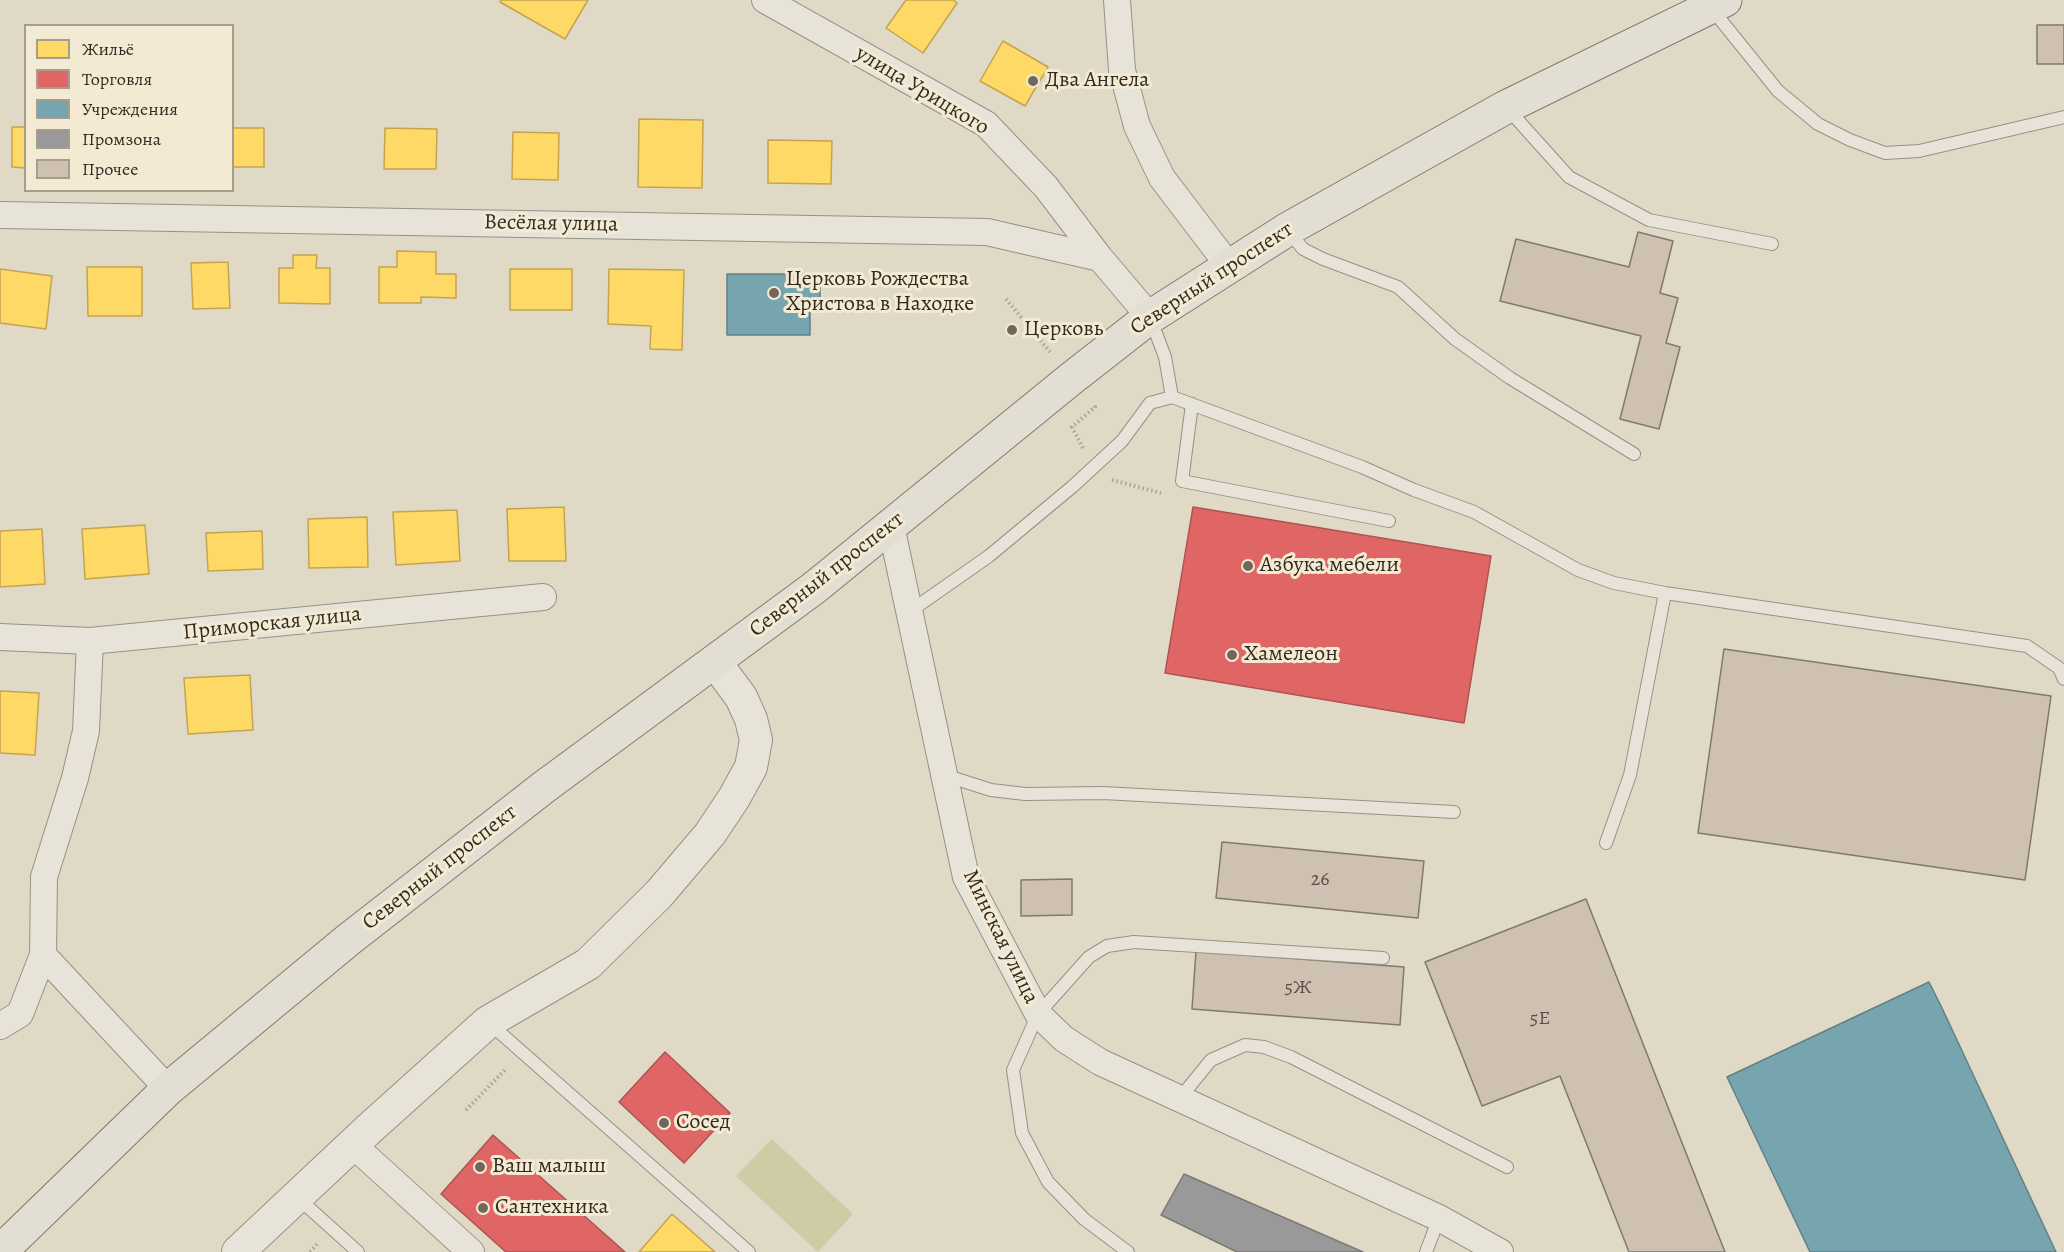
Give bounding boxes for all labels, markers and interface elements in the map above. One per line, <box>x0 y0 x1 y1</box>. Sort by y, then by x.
legend <box>24 24 234 192</box>
text: Жильё <box>82 37 134 61</box>
street label: улица Урицкого <box>850 41 994 141</box>
text: Торговля <box>82 67 152 91</box>
place label: Два Ангела <box>1045 68 1149 94</box>
marker: Два Ангела <box>1026 74 1040 88</box>
text: Учреждения <box>82 97 178 121</box>
text: Промзона <box>82 127 161 151</box>
text: Прочее <box>82 157 138 181</box>
street label: Весёлая улица <box>484 210 618 238</box>
street label: Северный проспект <box>1126 217 1298 341</box>
place label: Церковь Рождества Христова в Находке <box>786 267 974 318</box>
marker: Церковь Рождества Христова в Находке <box>767 286 781 300</box>
place label: Церковь <box>1024 317 1103 343</box>
marker: Церковь <box>1005 323 1019 337</box>
street label: Северный проспект <box>745 507 909 643</box>
place label: Азбука мебели <box>1260 553 1399 579</box>
marker: Азбука мебели <box>1241 559 1255 573</box>
street label: Приморская улица <box>181 602 363 646</box>
place label: Хамелеон <box>1244 642 1338 668</box>
marker: Хамелеон <box>1225 648 1239 662</box>
street label: Северный проспект <box>358 800 522 936</box>
street label: Минская улица <box>956 866 1044 1008</box>
house number: 26 <box>1311 868 1329 892</box>
house number: 5Ж <box>1285 976 1311 1000</box>
house number: 5Е <box>1530 1007 1550 1031</box>
place label: Сосед <box>676 1110 730 1136</box>
marker: Сосед <box>657 1116 671 1130</box>
place label: Ваш малыш <box>492 1154 606 1180</box>
marker: Ваш малыш <box>473 1160 487 1174</box>
place label: Сантехника <box>495 1195 609 1221</box>
marker: Сантехника <box>476 1201 490 1215</box>

